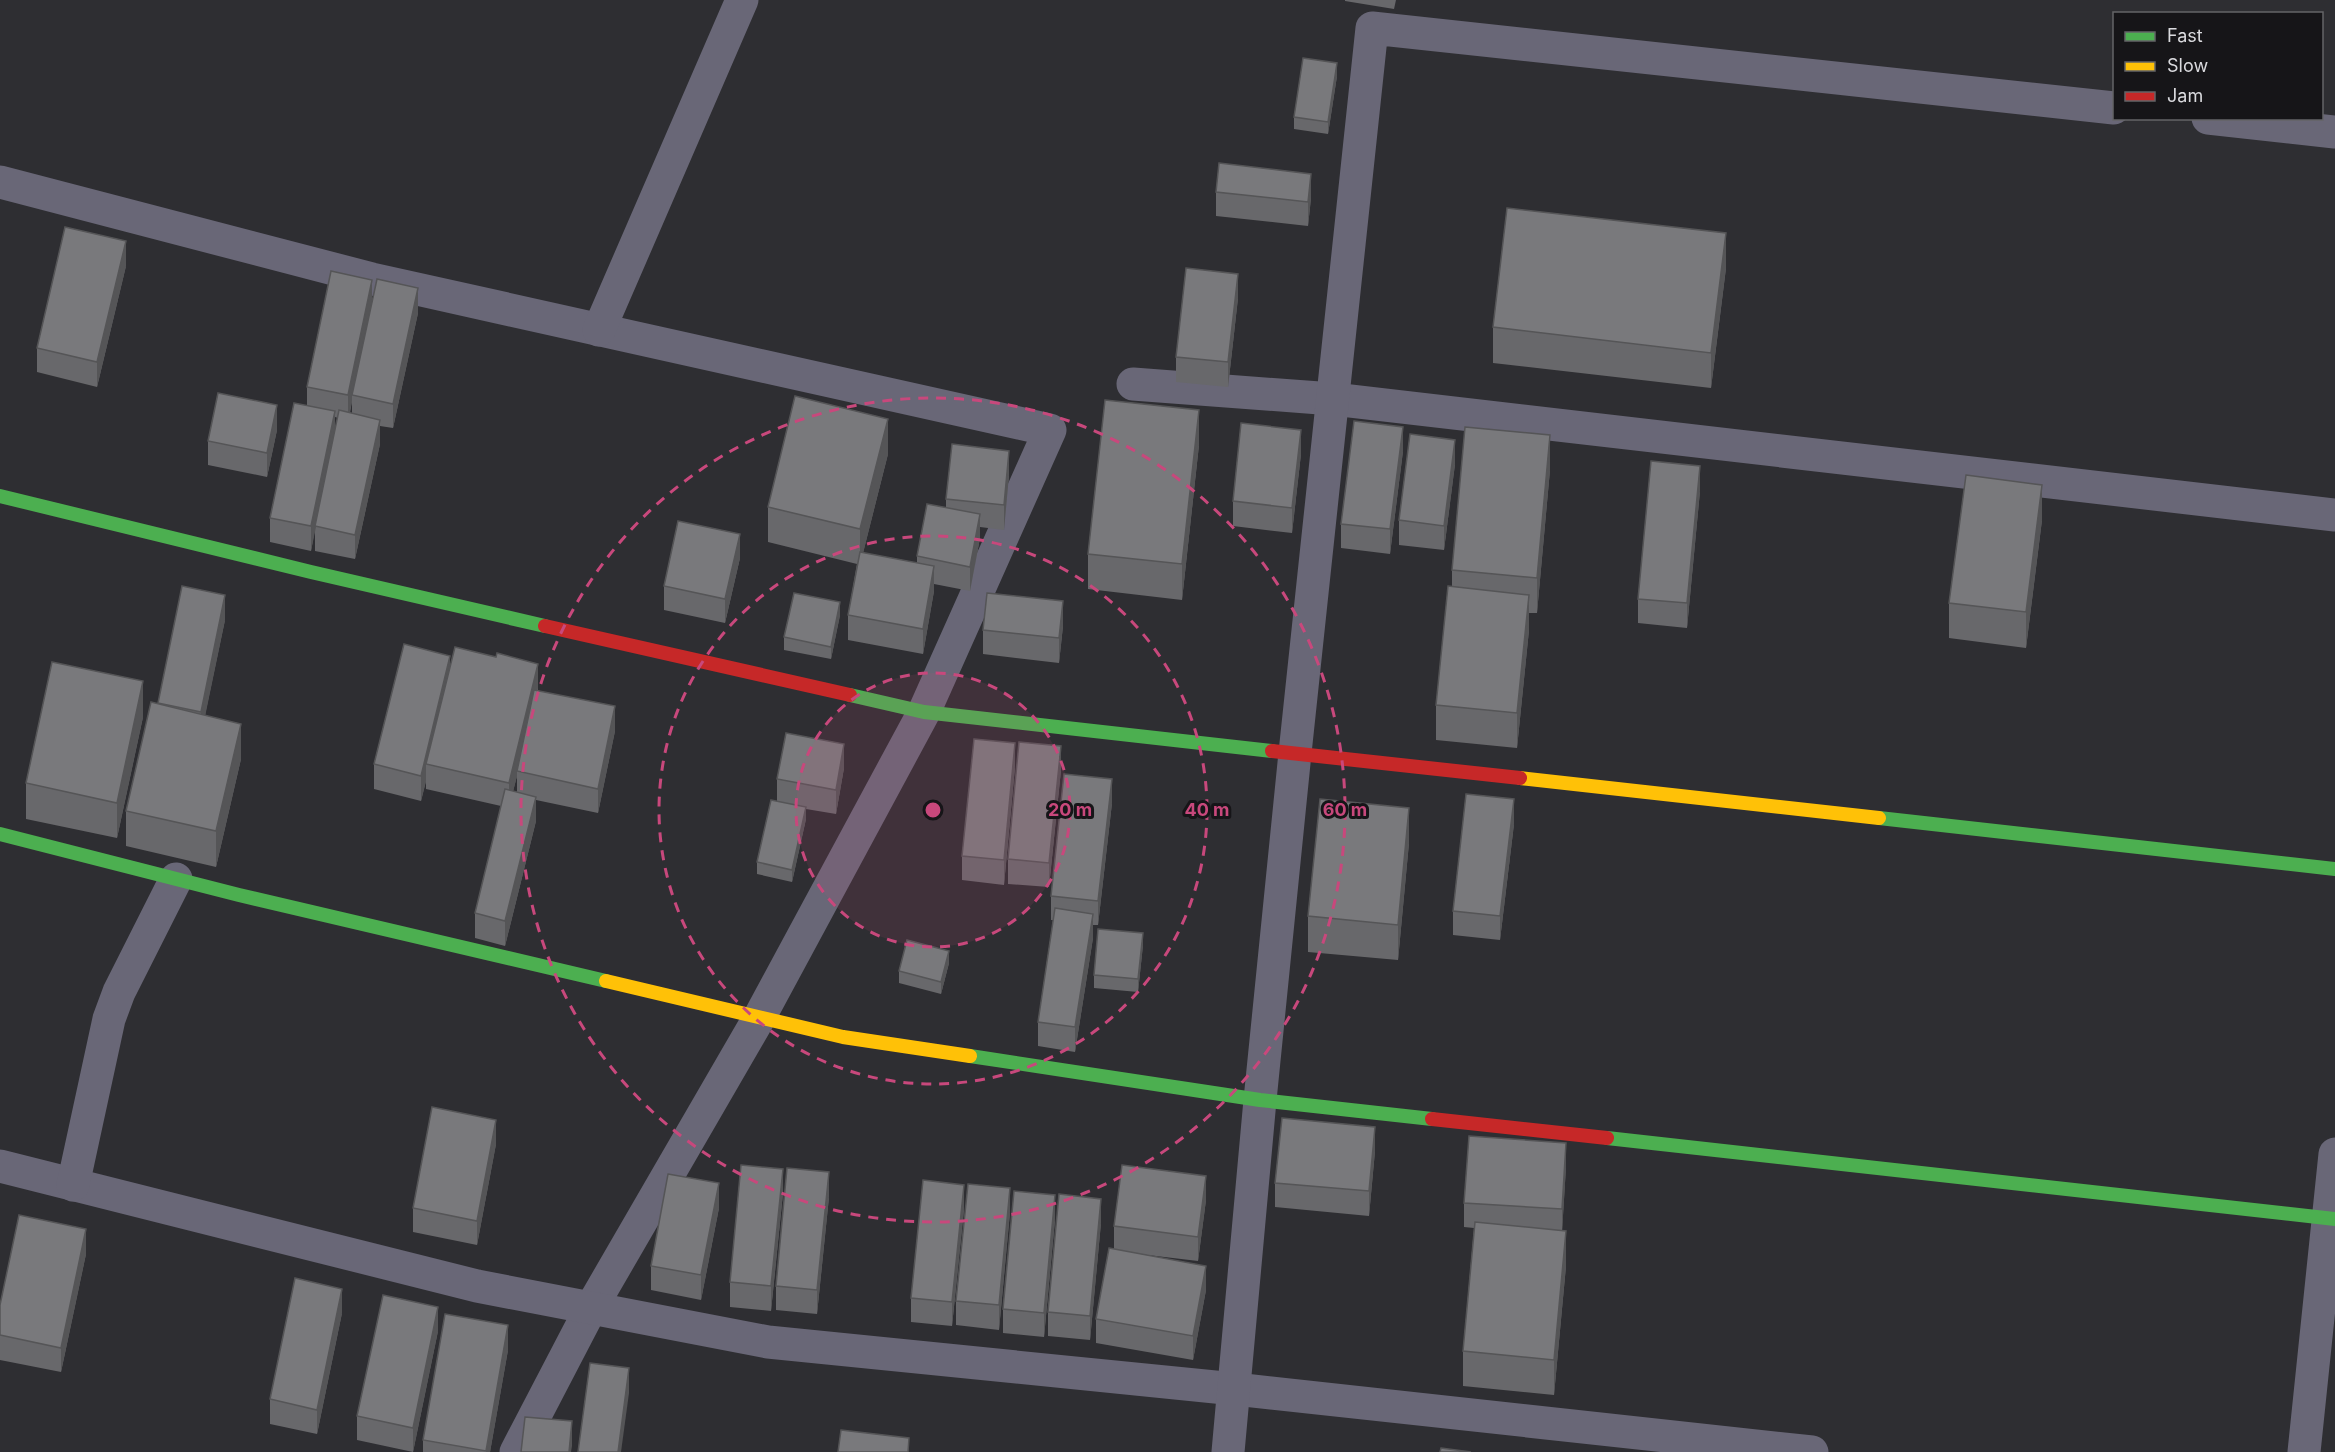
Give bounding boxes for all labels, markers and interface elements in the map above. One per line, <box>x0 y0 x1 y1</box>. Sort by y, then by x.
legend <box>2113 12 2323 120</box>
text: Fast <box>2167 25 2203 46</box>
text: Slow <box>2167 55 2208 76</box>
text: Jam <box>2167 85 2203 106</box>
text: 20 m <box>1048 799 1092 820</box>
text: 40 m <box>1185 799 1230 820</box>
text: 60 m <box>1323 799 1367 820</box>
centre of rings <box>923 800 943 820</box>

